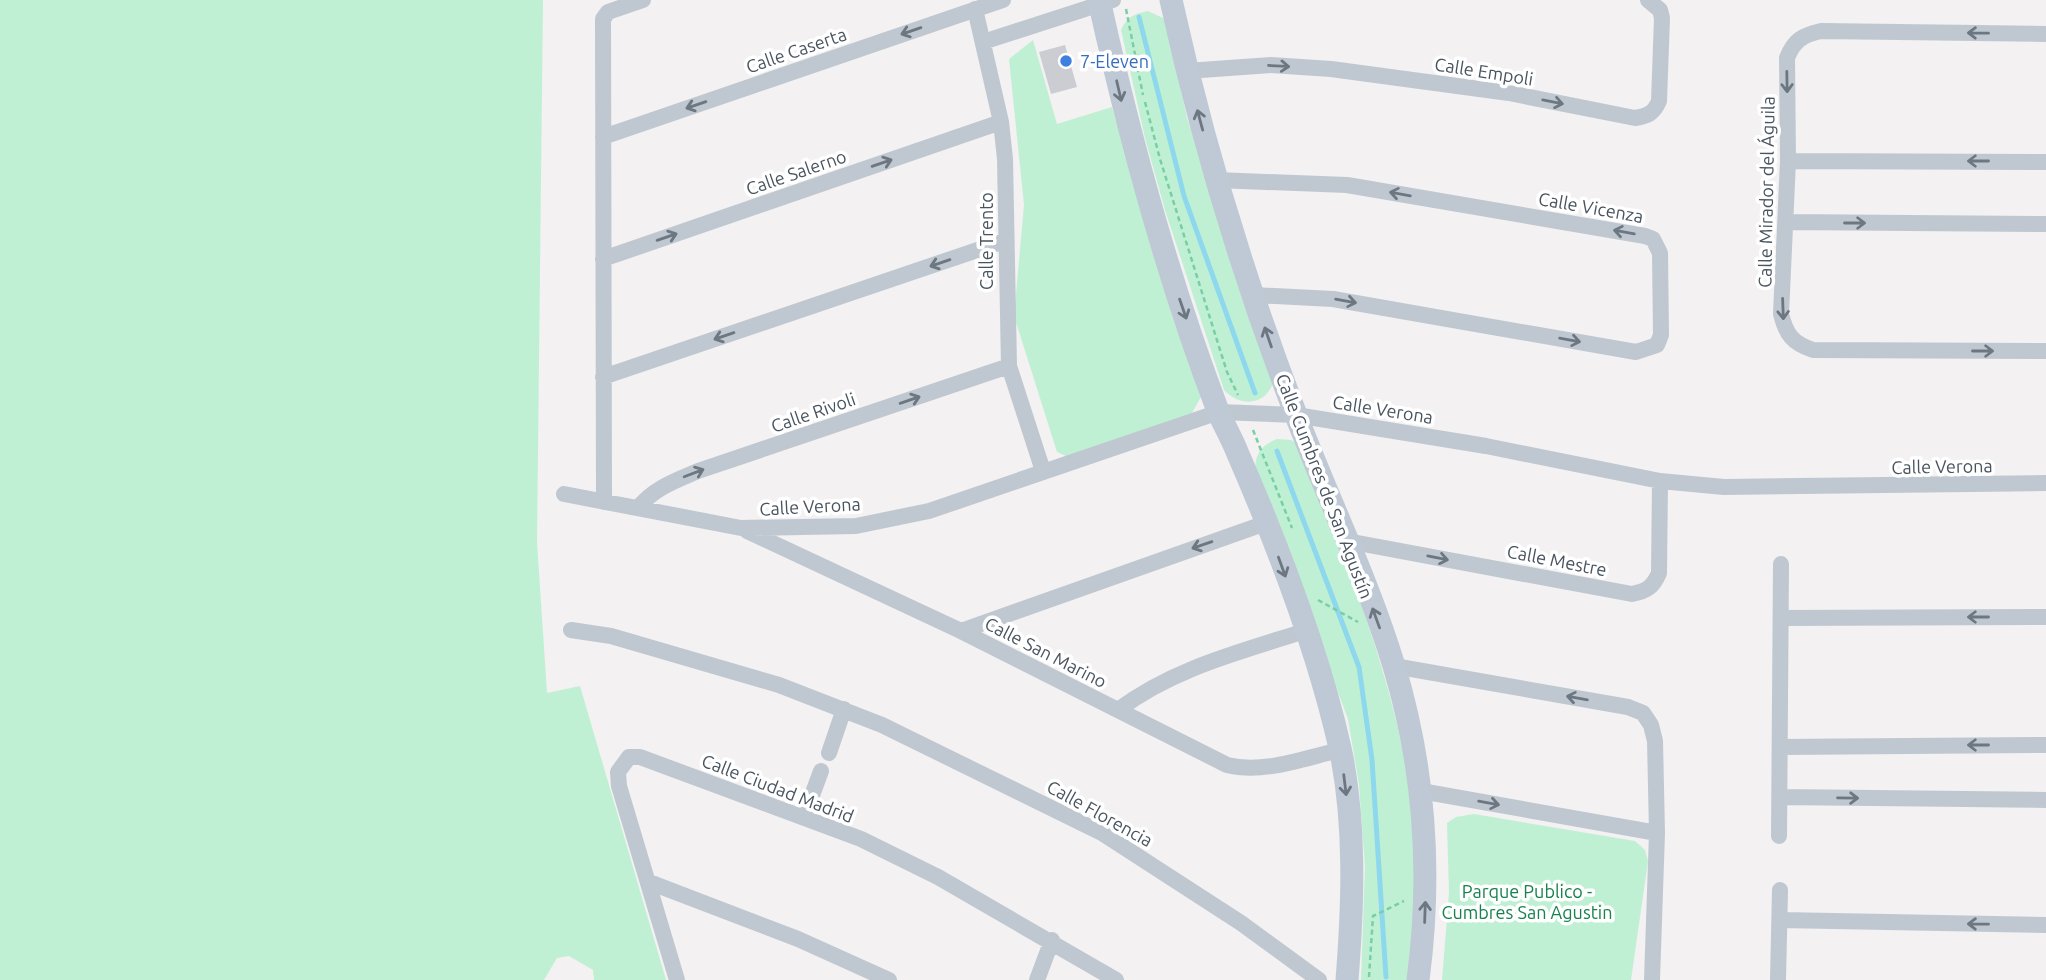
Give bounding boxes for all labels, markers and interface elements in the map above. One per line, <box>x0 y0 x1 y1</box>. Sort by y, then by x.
street label: Calle Caserta <box>743 23 849 77</box>
one-way arrow <box>900 26 922 38</box>
one-way arrow <box>1967 26 1990 40</box>
place label: 7-Eleven <box>1080 51 1149 71</box>
marker: 7-Eleven <box>1058 53 1074 69</box>
street label: Calle Empoli <box>1433 53 1535 89</box>
one-way arrow <box>1268 59 1291 72</box>
one-way arrow <box>1780 70 1794 93</box>
one-way arrow <box>1113 79 1126 102</box>
one-way arrow <box>1541 95 1564 109</box>
street label: Calle Mirador del Águila <box>1753 96 1778 288</box>
one-way arrow <box>685 100 707 112</box>
one-way arrow <box>1193 109 1206 132</box>
street label: Calle Salerno <box>743 145 849 199</box>
one-way arrow <box>1967 154 1990 168</box>
one-way arrow <box>871 156 893 168</box>
one-way arrow <box>1389 187 1412 200</box>
street label: Calle Vicenza <box>1537 188 1645 226</box>
street label: Calle Trento <box>976 192 996 290</box>
one-way arrow <box>1843 216 1866 230</box>
one-way arrow <box>1613 225 1636 238</box>
one-way arrow <box>656 230 678 242</box>
one-way arrow <box>929 258 951 270</box>
one-way arrow <box>1334 295 1357 308</box>
one-way arrow <box>1178 297 1190 319</box>
one-way arrow <box>1776 297 1789 320</box>
one-way arrow <box>1261 326 1273 348</box>
one-way arrow <box>714 331 736 343</box>
one-way arrow <box>1558 334 1581 348</box>
one-way arrow <box>1972 344 1995 358</box>
street label: Calle Cumbres de San Agustín <box>1273 371 1377 601</box>
street label: Calle Rivoli <box>768 388 858 436</box>
street label: Calle Verona <box>1331 391 1435 427</box>
one-way arrow <box>898 393 920 405</box>
street label: Calle Verona <box>1891 455 1993 477</box>
one-way arrow <box>683 466 705 479</box>
street label: Calle Verona <box>759 493 861 519</box>
one-way arrow <box>1191 540 1213 552</box>
street label: Calle Mestre <box>1506 541 1608 579</box>
one-way arrow <box>1426 552 1449 565</box>
one-way arrow <box>1277 555 1289 577</box>
one-way arrow <box>1369 607 1381 629</box>
one-way arrow <box>1967 610 1990 624</box>
street label: Calle San Marino <box>982 613 1110 691</box>
one-way arrow <box>1566 691 1588 704</box>
one-way arrow <box>1967 738 1990 752</box>
street label: Calle Ciudad Madrid <box>699 750 857 826</box>
one-way arrow <box>1338 773 1351 796</box>
street label: Calle Florencia <box>1044 776 1156 850</box>
one-way arrow <box>1837 791 1860 805</box>
one-way arrow <box>1477 797 1500 810</box>
park label: Parque Publico - Cumbres San Agustin <box>1442 881 1612 922</box>
one-way arrow <box>1418 901 1431 924</box>
one-way arrow <box>1967 917 1990 931</box>

